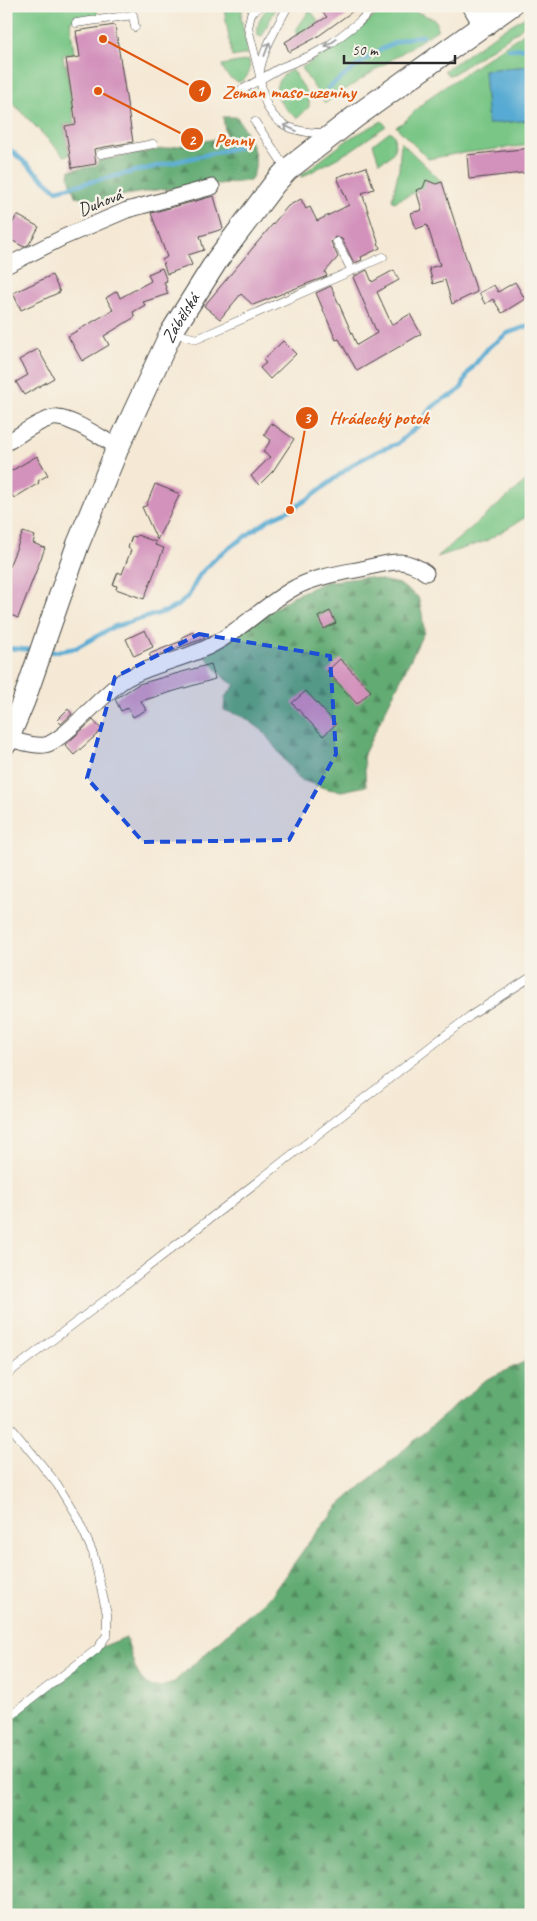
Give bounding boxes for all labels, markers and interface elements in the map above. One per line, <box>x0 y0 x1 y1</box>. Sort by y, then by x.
scale bar <box>344 32 456 64</box>
one-way arrow <box>324 38 338 48</box>
one-way arrow <box>264 41 273 56</box>
text: 50 m <box>352 41 379 60</box>
callout: Zeman maso-uzeniny <box>187 74 366 108</box>
text: Zeman maso-uzeniny <box>222 80 358 104</box>
text: 1 <box>197 82 206 101</box>
callout: Penny <box>180 122 263 156</box>
one-way arrow <box>283 122 298 132</box>
text: Penny <box>215 128 256 152</box>
text: 2 <box>189 131 197 150</box>
street label: Duhová <box>75 182 127 221</box>
street label: Zábělská <box>157 287 205 346</box>
callout: Hrádecký potok <box>294 401 439 435</box>
text: Hrádecký potok <box>329 406 431 430</box>
text: 3 <box>304 409 312 428</box>

